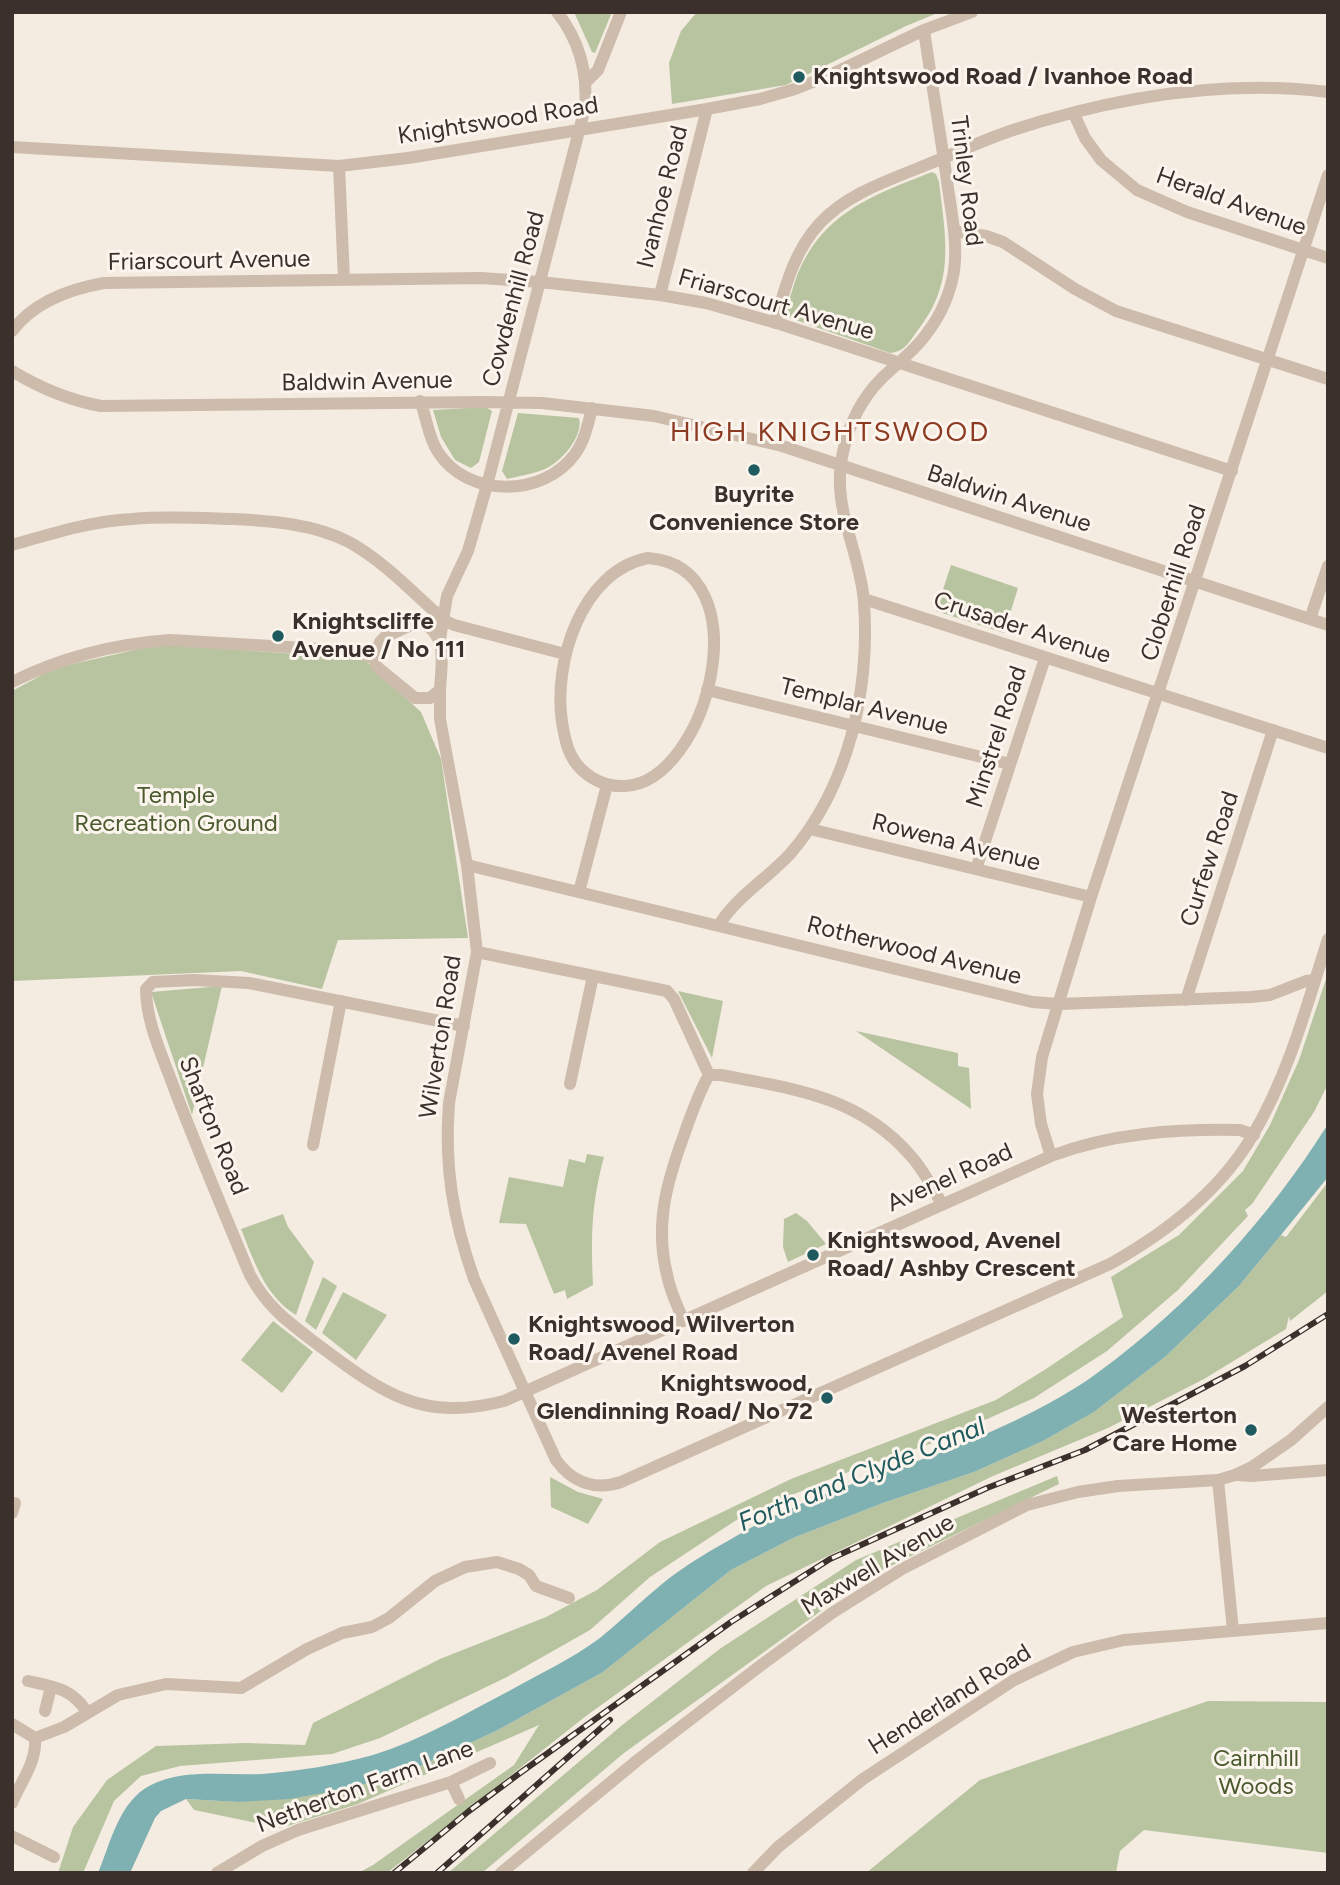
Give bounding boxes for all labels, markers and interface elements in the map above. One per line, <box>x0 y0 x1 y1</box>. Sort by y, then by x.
place label: Knightswood Road / Ivanhoe Road <box>813 63 1193 91</box>
marker: Knightswood Road / Ivanhoe Road <box>791 69 807 85</box>
street label: Knightswood Road <box>396 91 600 151</box>
street label: Trinley Road <box>944 114 988 248</box>
street label: Ivanhoe Road <box>631 123 695 271</box>
street label: Herald Avenue <box>1152 161 1310 243</box>
street label: Cowdenhill Road <box>477 208 551 390</box>
street label: Friarscourt Avenue <box>107 245 311 277</box>
street label: Friarscourt Avenue <box>675 263 877 347</box>
street label: Baldwin Avenue <box>281 366 453 398</box>
district label: HIGH KNIGHTSWOOD <box>672 416 988 450</box>
street label: Baldwin Avenue <box>923 459 1095 539</box>
marker: Buyrite Convenience Store <box>746 462 762 478</box>
place label: Buyrite Convenience Store <box>649 481 859 537</box>
street label: Cloberhill Road <box>1135 501 1213 665</box>
street label: Crusader Avenue <box>930 586 1114 670</box>
place label: Knightscliffe Avenue / No 111 <box>292 608 465 664</box>
marker: Knightscliffe Avenue / No 111 <box>270 628 286 644</box>
street label: Minstrel Road <box>961 663 1033 811</box>
street label: Templar Avenue <box>777 672 951 742</box>
park label: Temple Recreation Ground <box>74 782 278 838</box>
street label: Curfew Road <box>1175 788 1245 930</box>
street label: Rowena Avenue <box>869 808 1043 878</box>
street label: Rotherwood Avenue <box>804 910 1024 992</box>
street label: Wilverton Road <box>414 953 468 1121</box>
street label: Shafton Road <box>172 1053 254 1199</box>
street label: Avenel Road <box>883 1138 1017 1218</box>
place label: Knightswood, Avenel Road/ Ashby Crescent <box>827 1227 1076 1283</box>
marker: Knightswood, Avenel Road/ Ashby Crescent <box>805 1247 821 1263</box>
place label: Knightswood, Wilverton Road/ Avenel Road <box>528 1311 795 1367</box>
marker: Knightswood, Wilverton Road/ Avenel Road <box>506 1331 522 1347</box>
place label: Knightswood, Glendinning Road/ No 72 <box>536 1370 813 1426</box>
marker: Knightswood, Glendinning Road/ No 72 <box>819 1390 835 1406</box>
place label: Westerton Care Home <box>1113 1402 1237 1458</box>
water label: Forth and Clyde Canal <box>734 1411 990 1539</box>
marker: Westerton Care Home <box>1243 1422 1259 1438</box>
street label: Maxwell Avenue <box>796 1508 960 1622</box>
street label: Henderland Road <box>864 1639 1036 1761</box>
street label: Netherton Farm Lane <box>253 1734 477 1840</box>
park label: Cairnhill Woods <box>1213 1745 1299 1801</box>

